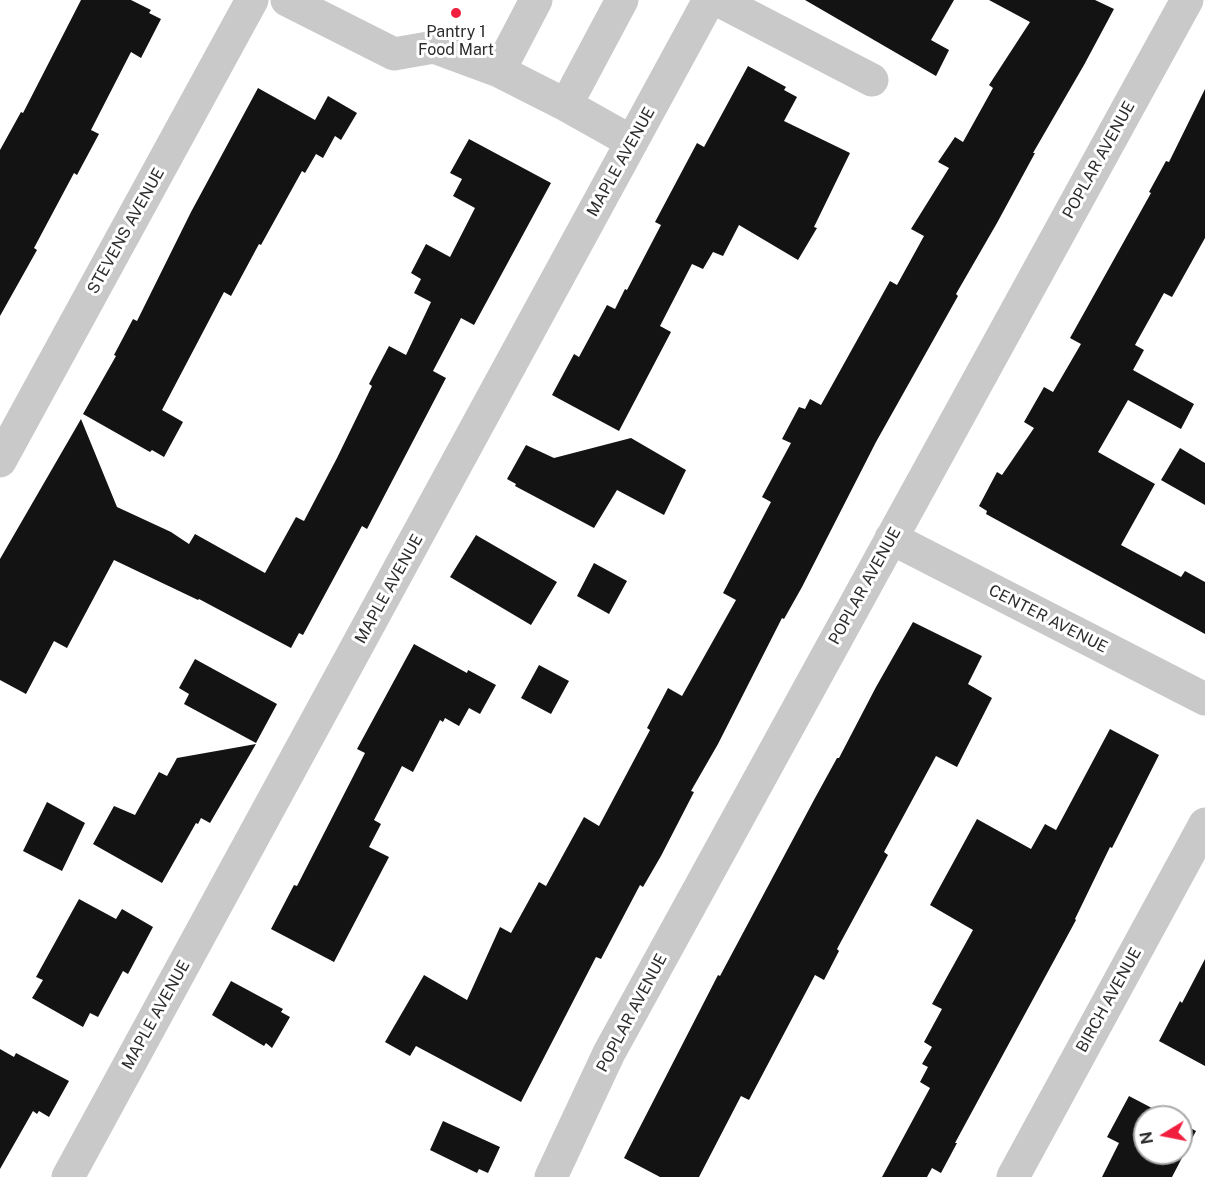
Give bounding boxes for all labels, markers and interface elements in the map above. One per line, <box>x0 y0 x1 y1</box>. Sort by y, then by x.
marker: Pantry 1 Food Mart <box>449 6 463 20</box>
place label: Pantry 1 Food Mart <box>418 22 494 60</box>
street label: POPLAR AVENUE <box>1059 98 1139 222</box>
street label: MAPLE AVENUE <box>583 104 659 220</box>
street label: STEVENS AVENUE <box>83 165 169 297</box>
street label: POPLAR AVENUE <box>825 524 905 648</box>
street label: MAPLE AVENUE <box>351 531 427 647</box>
street label: CENTER AVENUE <box>985 581 1111 657</box>
street label: BIRCH AVENUE <box>1072 944 1146 1056</box>
street label: POPLAR AVENUE <box>593 951 671 1075</box>
street label: MAPLE AVENUE <box>118 957 194 1073</box>
north arrow <box>1133 1105 1193 1165</box>
text: N <box>1136 1130 1157 1146</box>

